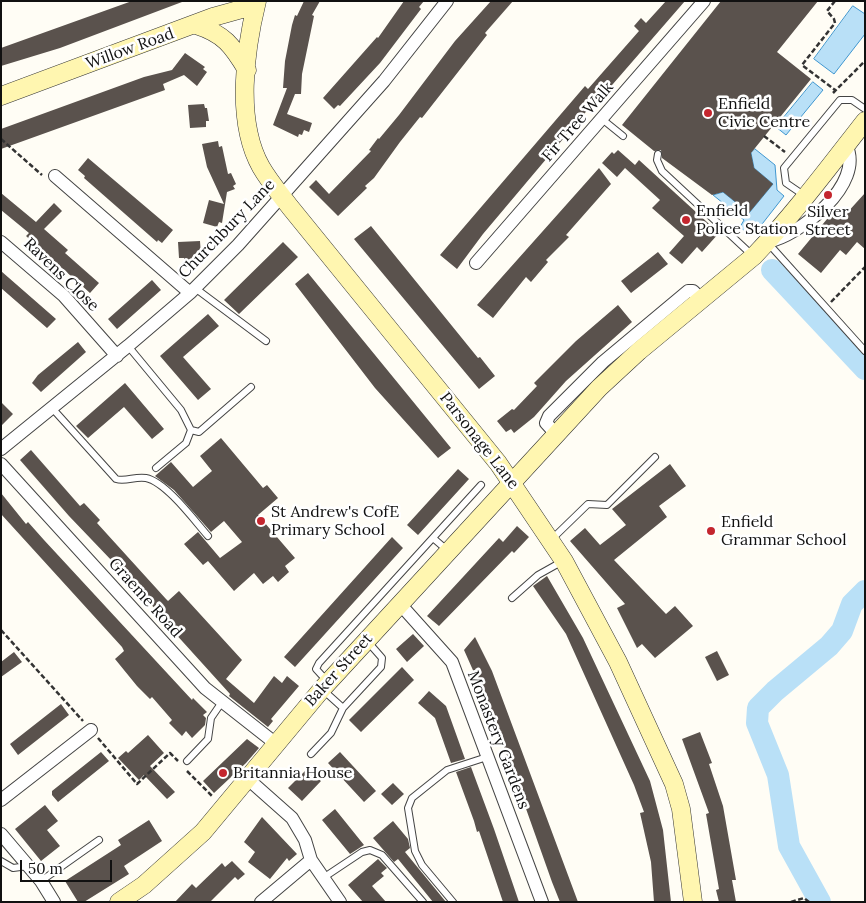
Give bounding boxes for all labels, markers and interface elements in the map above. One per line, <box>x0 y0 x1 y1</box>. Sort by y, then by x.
street label: Willow Road <box>83 24 177 74</box>
street label: Fir Tree Walk <box>538 78 618 166</box>
place label: Enfield Civic Centre <box>718 94 810 132</box>
marker: Enfield Civic Centre <box>702 107 714 119</box>
street label: Churchbury Lane <box>175 176 279 282</box>
marker: Silver Street <box>822 189 834 201</box>
place label: Enfield Police Station <box>696 201 798 239</box>
place label: Silver Street <box>805 202 851 240</box>
marker: Enfield Police Station <box>680 214 692 226</box>
street label: Ravens Close <box>19 234 103 316</box>
street label: Parsonage Lane <box>435 389 523 493</box>
place label: St Andrew's CofE Primary School <box>271 502 399 540</box>
place label: Enfield Grammar School <box>721 512 846 550</box>
marker: St Andrew's CofE Primary School <box>255 515 267 527</box>
marker: Enfield Grammar School <box>705 525 717 537</box>
street label: Graeme Road <box>104 554 186 642</box>
street label: Baker Street <box>301 629 377 711</box>
street label: Monastery Gardens <box>463 668 533 812</box>
place label: Britannia House <box>233 763 352 783</box>
marker: Britannia House <box>217 767 229 779</box>
scale bar <box>22 850 115 882</box>
text: 50 m <box>28 859 63 878</box>

